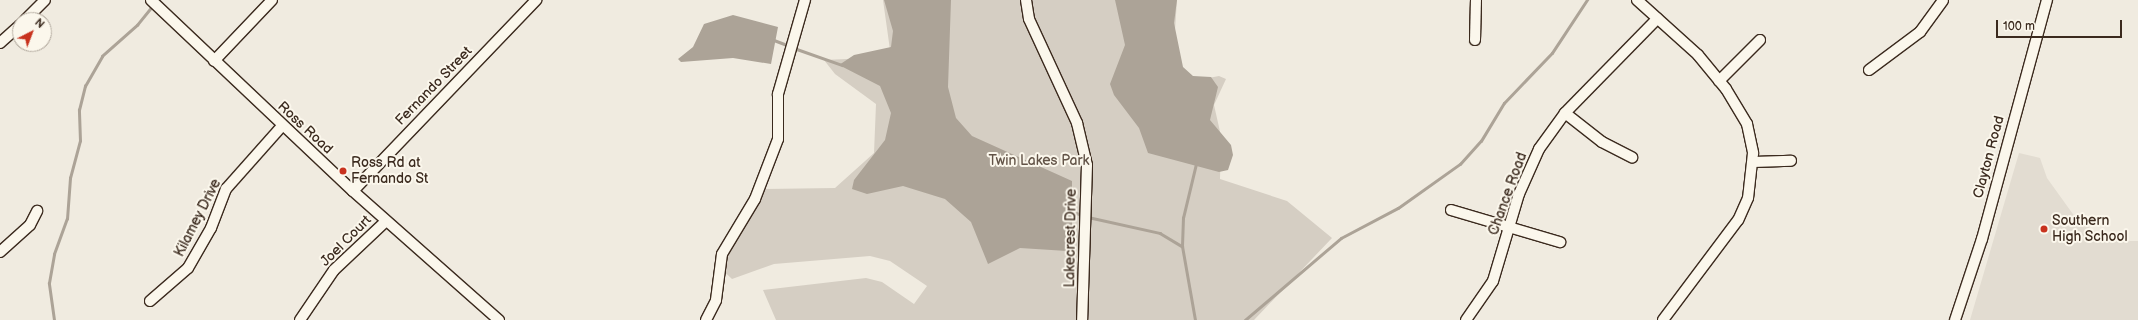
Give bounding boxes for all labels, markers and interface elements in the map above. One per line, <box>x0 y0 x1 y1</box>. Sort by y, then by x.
north arrow <box>12 12 52 52</box>
scale bar <box>1998 12 2124 38</box>
text: N <box>32 16 47 31</box>
text: 100 m <box>2003 19 2035 34</box>
street label: Fernando Street <box>392 43 476 129</box>
street label: Ross Road <box>274 98 336 158</box>
street label: Clayton Road <box>1970 114 2008 200</box>
street label: Chance Road <box>1485 150 1531 238</box>
park label: Twin Lakes Park <box>989 153 1089 169</box>
place label: Ross Rd at Fernando St <box>351 155 429 188</box>
marker: Ross Rd at Fernando St <box>338 166 348 176</box>
street label: Kilamey Drive <box>171 176 225 260</box>
street label: Lakecrest Drive <box>1062 188 1080 288</box>
street label: Joel Court <box>317 212 375 270</box>
place label: Southern High School <box>2052 213 2128 246</box>
marker: Southern High School <box>2039 224 2049 234</box>

